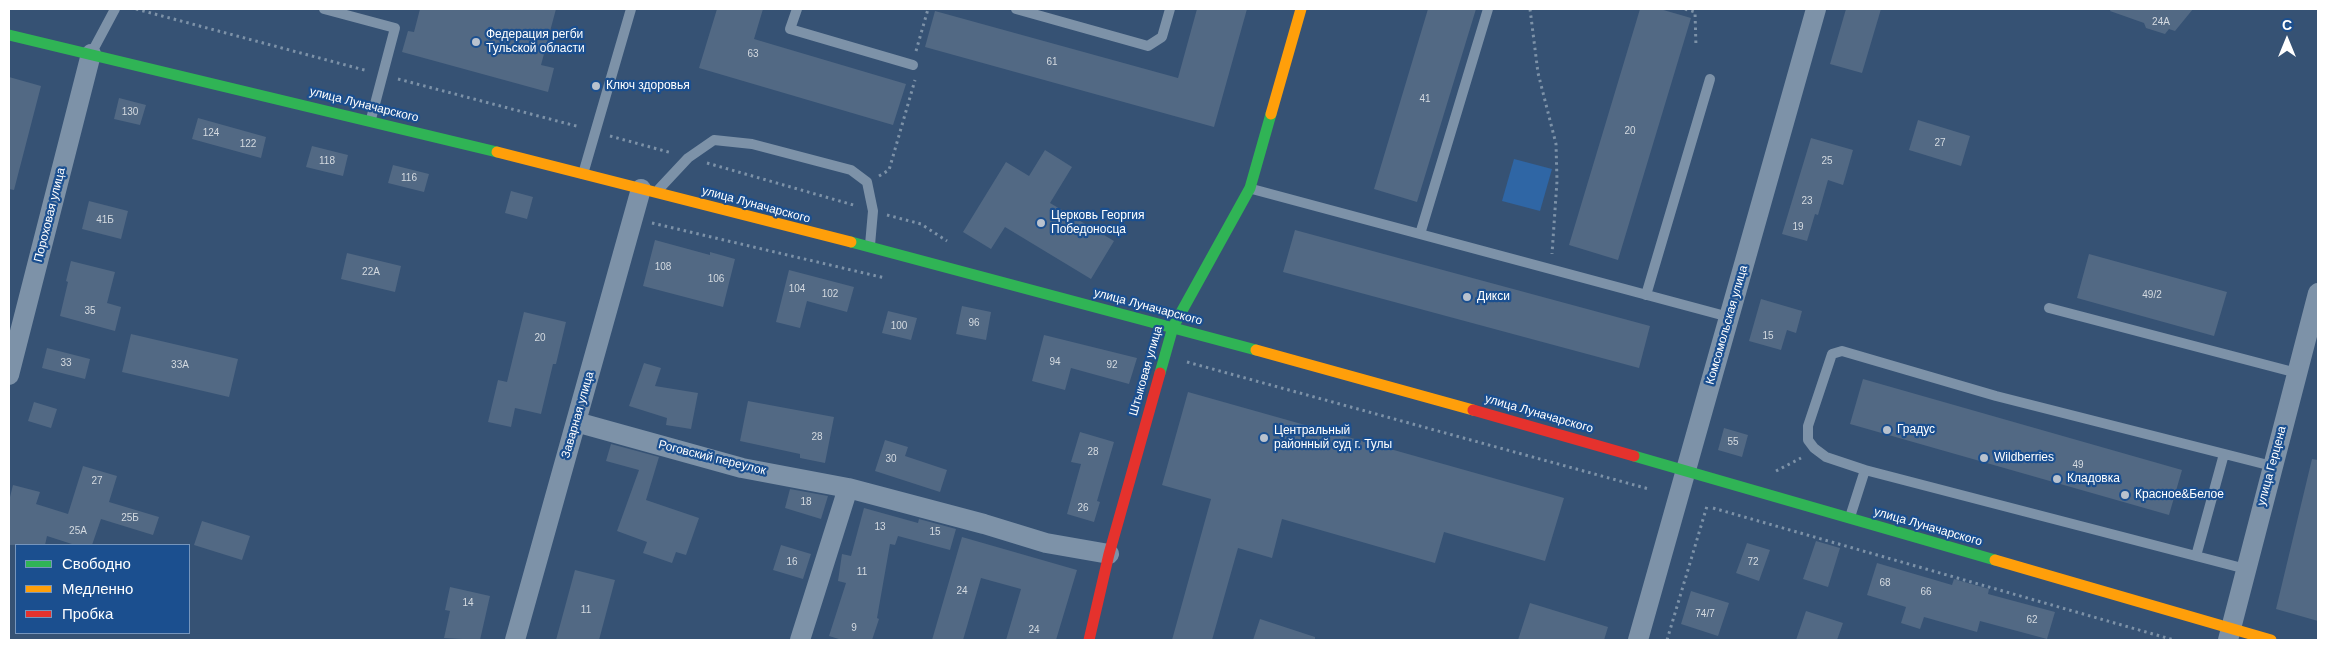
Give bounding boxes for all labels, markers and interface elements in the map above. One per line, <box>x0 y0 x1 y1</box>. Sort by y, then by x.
north arrow <box>2262 15 2312 65</box>
house number: 24А <box>2152 16 2170 28</box>
text: С <box>2282 17 2292 33</box>
place label: Федерация регби Тульской области <box>486 28 585 56</box>
marker: Федерация регби Тульской области <box>470 36 482 48</box>
house number: 63 <box>747 48 759 60</box>
house number: 61 <box>1046 56 1058 68</box>
place label: Ключ здоровья <box>606 79 690 93</box>
marker: Ключ здоровья <box>590 80 602 92</box>
street label: улица Луначарского <box>308 84 420 126</box>
house number: 41 <box>1419 93 1431 105</box>
house number: 130 <box>122 106 138 118</box>
house number: 20 <box>1624 125 1636 137</box>
house number: 124 <box>203 127 219 139</box>
house number: 27 <box>1934 137 1946 149</box>
house number: 122 <box>240 138 256 150</box>
house number: 118 <box>319 155 335 167</box>
house number: 25 <box>1821 155 1833 167</box>
street label: Пороховая улица <box>31 166 69 264</box>
house number: 116 <box>401 172 417 184</box>
street label: улица Луначарского <box>700 184 812 226</box>
house number: 23 <box>1801 195 1813 207</box>
place label: Церковь Георгия Победоносца <box>1051 209 1145 237</box>
house number: 41Б <box>96 214 114 226</box>
marker: Церковь Георгия Победоносца <box>1035 217 1047 229</box>
house number: 19 <box>1792 221 1804 233</box>
house number: 108 <box>655 261 671 273</box>
street label: Комсомольская улица <box>1703 264 1751 386</box>
house number: 22А <box>362 266 380 278</box>
house number: 106 <box>708 273 724 285</box>
house number: 104 <box>789 283 805 295</box>
street label: улица Луначарского <box>1092 286 1204 328</box>
house number: 102 <box>822 288 838 300</box>
house number: 49/2 <box>2142 289 2162 301</box>
place label: Дикси <box>1477 290 1510 304</box>
marker: Дикси <box>1461 291 1473 303</box>
house number: 35 <box>84 305 96 317</box>
house number: 96 <box>968 317 980 329</box>
house number: 100 <box>891 320 907 332</box>
street label: Штыковая улица <box>1126 324 1166 418</box>
house number: 15 <box>1762 330 1774 342</box>
house number: 20 <box>534 332 546 344</box>
house number: 94 <box>1049 356 1061 368</box>
house number: 33 <box>60 357 72 369</box>
house number: 33А <box>171 359 189 371</box>
house number: 92 <box>1106 359 1118 371</box>
street label: Заварная улица <box>559 370 597 460</box>
street label: улица Луначарского <box>1483 392 1595 436</box>
place label: Градус <box>1897 423 1935 437</box>
place label: Центральный районный суд г. Тулы <box>1274 424 1392 452</box>
marker: Градус <box>1881 424 1893 436</box>
street label: улица Герцена <box>2254 424 2290 508</box>
house number: 28 <box>811 431 823 443</box>
marker: Центральный районный суд г. Тулы <box>1258 432 1270 444</box>
house number: 55 <box>1727 436 1739 448</box>
street label: Роговский переулок <box>657 438 767 478</box>
house number: 28 <box>1087 446 1099 458</box>
place label: Wildberries <box>1994 451 2054 465</box>
marker: Wildberries <box>1978 452 1990 464</box>
house number: 30 <box>885 453 897 465</box>
house number: 49 <box>2072 459 2084 471</box>
place label: Кладовка <box>2067 472 2120 486</box>
marker: Кладовка <box>2051 473 2063 485</box>
house number: 27 <box>91 475 103 487</box>
place label: Красное&Белое <box>2135 488 2224 502</box>
marker: Красное&Белое <box>2119 489 2131 501</box>
house number: 18 <box>800 496 812 508</box>
house number: 26 <box>1077 502 1089 514</box>
street label: улица Луначарского <box>1872 505 1984 549</box>
house number: 25Б <box>121 512 139 524</box>
house number: 13 <box>874 521 886 533</box>
house number: 25А <box>69 525 87 537</box>
house number: 15 <box>929 526 941 538</box>
legend <box>15 544 190 634</box>
text: Свободно <box>62 555 131 572</box>
house number: 16 <box>786 556 798 568</box>
house number: 72 <box>1747 556 1759 568</box>
house number: 11 <box>857 566 867 578</box>
house number: 68 <box>1879 577 1891 589</box>
text: Медленно <box>62 580 133 597</box>
house number: 24 <box>956 585 968 597</box>
house number: 66 <box>1920 586 1932 598</box>
house number: 14 <box>462 597 474 609</box>
house number: 11 <box>581 604 591 616</box>
text: Пробка <box>62 605 113 622</box>
house number: 74/7 <box>1695 608 1715 620</box>
house number: 62 <box>2026 614 2038 626</box>
house number: 9 <box>851 622 857 634</box>
house number: 24 <box>1028 624 1040 636</box>

